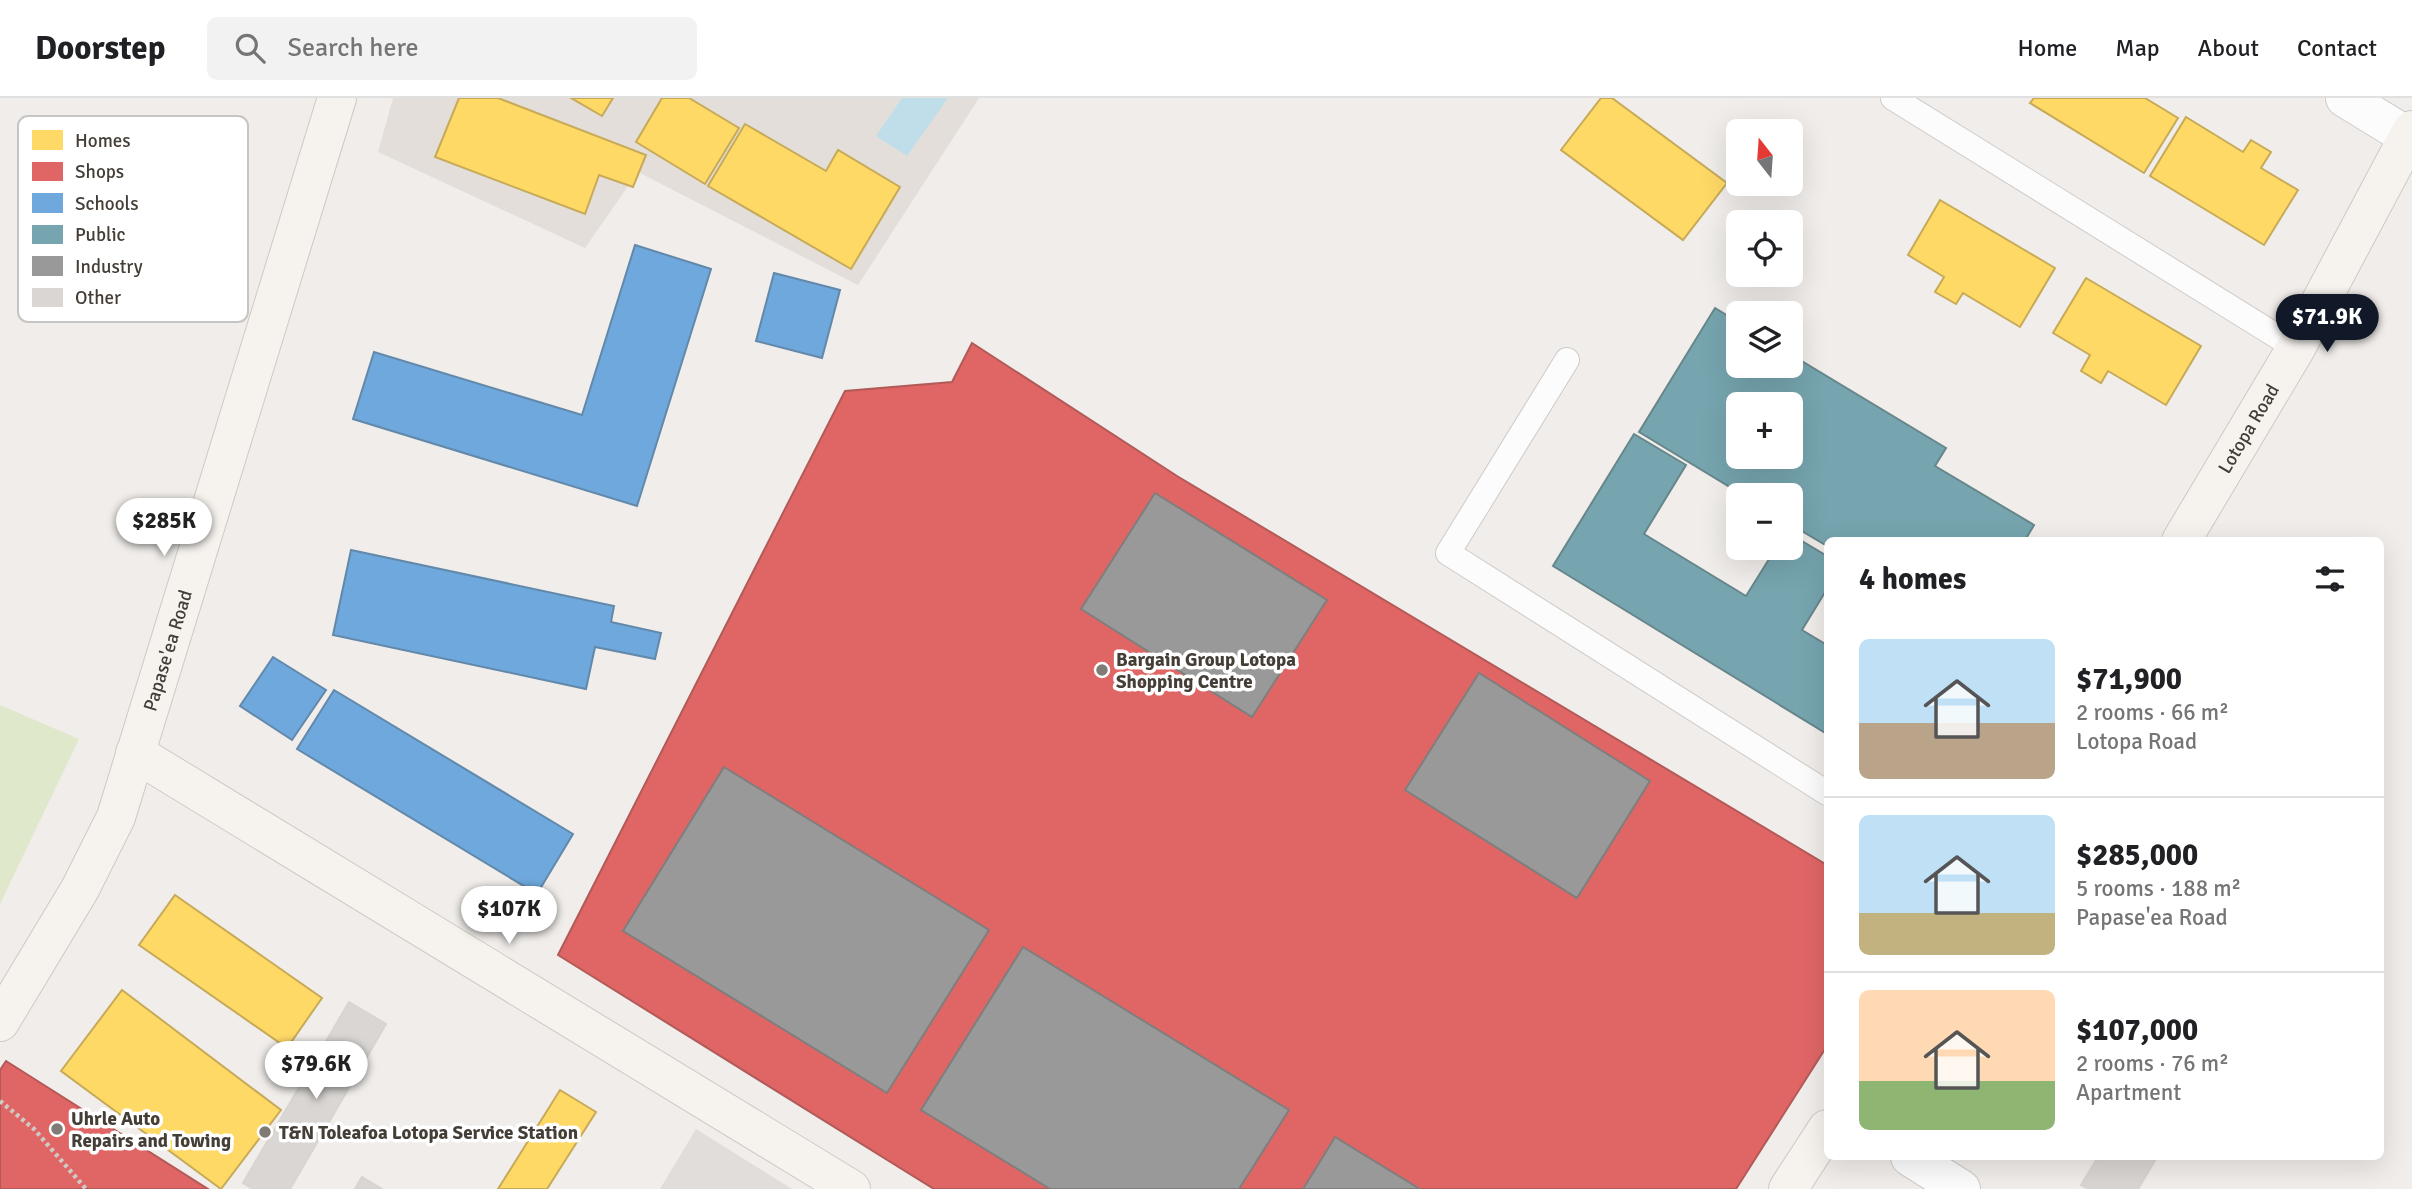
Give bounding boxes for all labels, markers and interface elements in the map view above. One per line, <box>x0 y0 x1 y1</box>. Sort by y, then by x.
search box <box>207 17 697 80</box>
text: Doorstep <box>35 28 165 69</box>
icon: search <box>231 29 269 67</box>
text: Search here <box>287 32 419 64</box>
text: Home <box>2017 33 2077 63</box>
text: Map <box>2115 33 2160 63</box>
text: About <box>2198 33 2259 63</box>
text: Contact <box>2297 33 2377 63</box>
legend <box>18 116 248 322</box>
north arrow <box>1726 119 1802 196</box>
map controls <box>1726 119 1803 560</box>
text: Homes <box>75 129 131 153</box>
text: Shops <box>75 160 124 184</box>
text: Schools <box>75 192 139 216</box>
button: locate <box>1726 210 1803 287</box>
text: Public <box>75 223 126 247</box>
text: Industry <box>75 255 143 279</box>
text: Other <box>75 286 121 310</box>
pin: $71.9K <box>2270 294 2384 354</box>
button: layers <box>1726 301 1803 378</box>
text: $71.9K <box>2292 302 2362 331</box>
street label: Lotopa Road <box>2213 380 2285 478</box>
button: + <box>1726 392 1803 469</box>
button: − <box>1726 483 1803 560</box>
pin: $285K <box>115 498 213 558</box>
text: $285K <box>132 506 196 535</box>
icon: filters <box>2311 560 2349 598</box>
text: 4 homes <box>1859 561 1966 598</box>
street label: Papase'ea Road <box>138 587 198 714</box>
place label: Bargain Group Lotopa Shopping Centre <box>1116 648 1296 694</box>
text: $71,900 <box>2076 661 2182 698</box>
marker: Bargain Group Lotopa Shopping Centre <box>1094 662 1110 678</box>
icon: home <box>1915 667 1999 751</box>
text: 2 rooms · 66 m² <box>2076 698 2229 727</box>
text: Lotopa Road <box>2076 727 2197 756</box>
text: $285,000 <box>2076 837 2198 874</box>
icon: home <box>1915 843 1999 927</box>
text: 5 rooms · 188 m² <box>2076 874 2241 903</box>
pin: $107K <box>460 886 558 946</box>
text: $107K <box>477 894 541 923</box>
text: Papase'ea Road <box>2076 903 2228 932</box>
text: $107,000 <box>2076 1012 2198 1049</box>
icon: home <box>1915 1018 1999 1102</box>
pin: $79.6K <box>259 1042 373 1101</box>
text: $79.6K <box>281 1049 351 1078</box>
text: 2 rooms · 76 m² <box>2076 1049 2229 1078</box>
text: Apartment <box>2076 1078 2181 1107</box>
place label: Uhrle Auto Repairs and Towing <box>71 1107 231 1153</box>
marker: Uhrle Auto Repairs and Towing <box>49 1121 65 1137</box>
place label: T&N Toleafoa Lotopa Service Station <box>279 1121 578 1145</box>
marker: T&N Toleafoa Lotopa Service Station <box>257 1124 273 1140</box>

